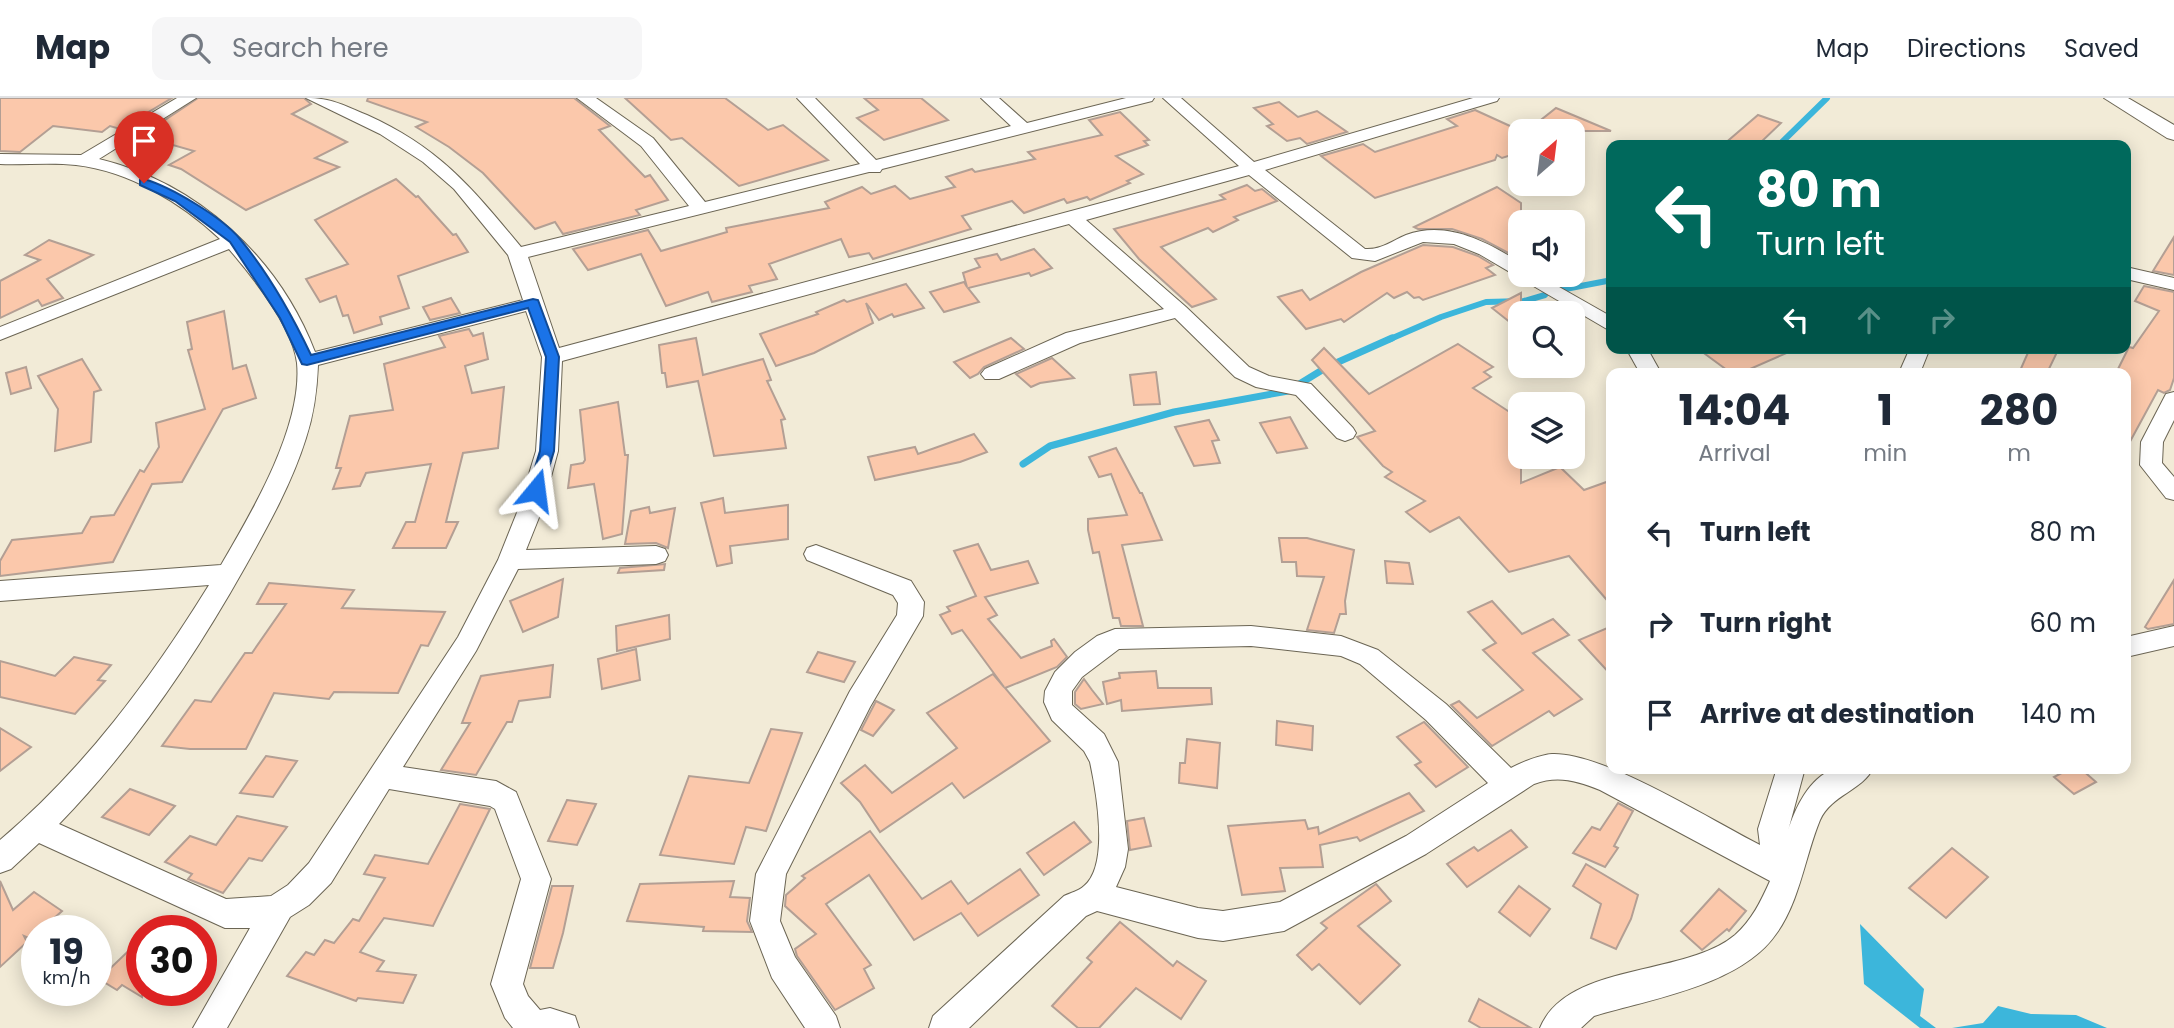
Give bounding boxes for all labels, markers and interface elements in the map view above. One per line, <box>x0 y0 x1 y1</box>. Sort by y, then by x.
search box <box>152 17 642 80</box>
text: Map <box>35 24 110 71</box>
icon: search <box>176 29 214 67</box>
text: Search here <box>232 30 389 66</box>
text: Map <box>1816 32 1869 65</box>
text: Directions <box>1907 32 2026 65</box>
text: Saved <box>2064 32 2139 65</box>
pin <box>114 111 174 183</box>
north arrow <box>1508 119 1586 196</box>
map controls <box>1508 119 1585 469</box>
icon: arrive <box>125 122 163 160</box>
text: 80 m <box>1756 156 1882 224</box>
icon: left <box>1641 168 1732 259</box>
button: sound <box>1508 210 1585 287</box>
text: Turn left <box>1756 221 1885 266</box>
button: search <box>1508 301 1585 378</box>
icon: left <box>1777 301 1815 339</box>
icon: ahead <box>1850 301 1888 339</box>
icon: right <box>1923 301 1961 339</box>
text: 14:04 <box>1679 381 1791 440</box>
text: 1 <box>1877 381 1893 440</box>
text: 280 <box>1980 381 2058 440</box>
button: layers <box>1508 392 1585 469</box>
text: Arrival <box>1698 437 1771 469</box>
text: min <box>1863 437 1907 469</box>
text: m <box>2007 437 2031 469</box>
position arrow <box>499 453 573 527</box>
icon: left <box>1641 514 1679 552</box>
text: Turn left <box>1700 514 1811 550</box>
text: 80 m <box>2030 514 2096 550</box>
icon: right <box>1641 605 1679 643</box>
text: Turn right <box>1700 605 1832 641</box>
text: 60 m <box>2029 605 2096 641</box>
icon: arrive <box>1641 696 1679 734</box>
text: Arrive at destination <box>1700 696 1975 732</box>
text: 140 m <box>2021 696 2096 732</box>
speed limit sign: 30 <box>126 915 217 1006</box>
text: 19 <box>49 927 84 976</box>
text: km/h <box>43 965 90 990</box>

